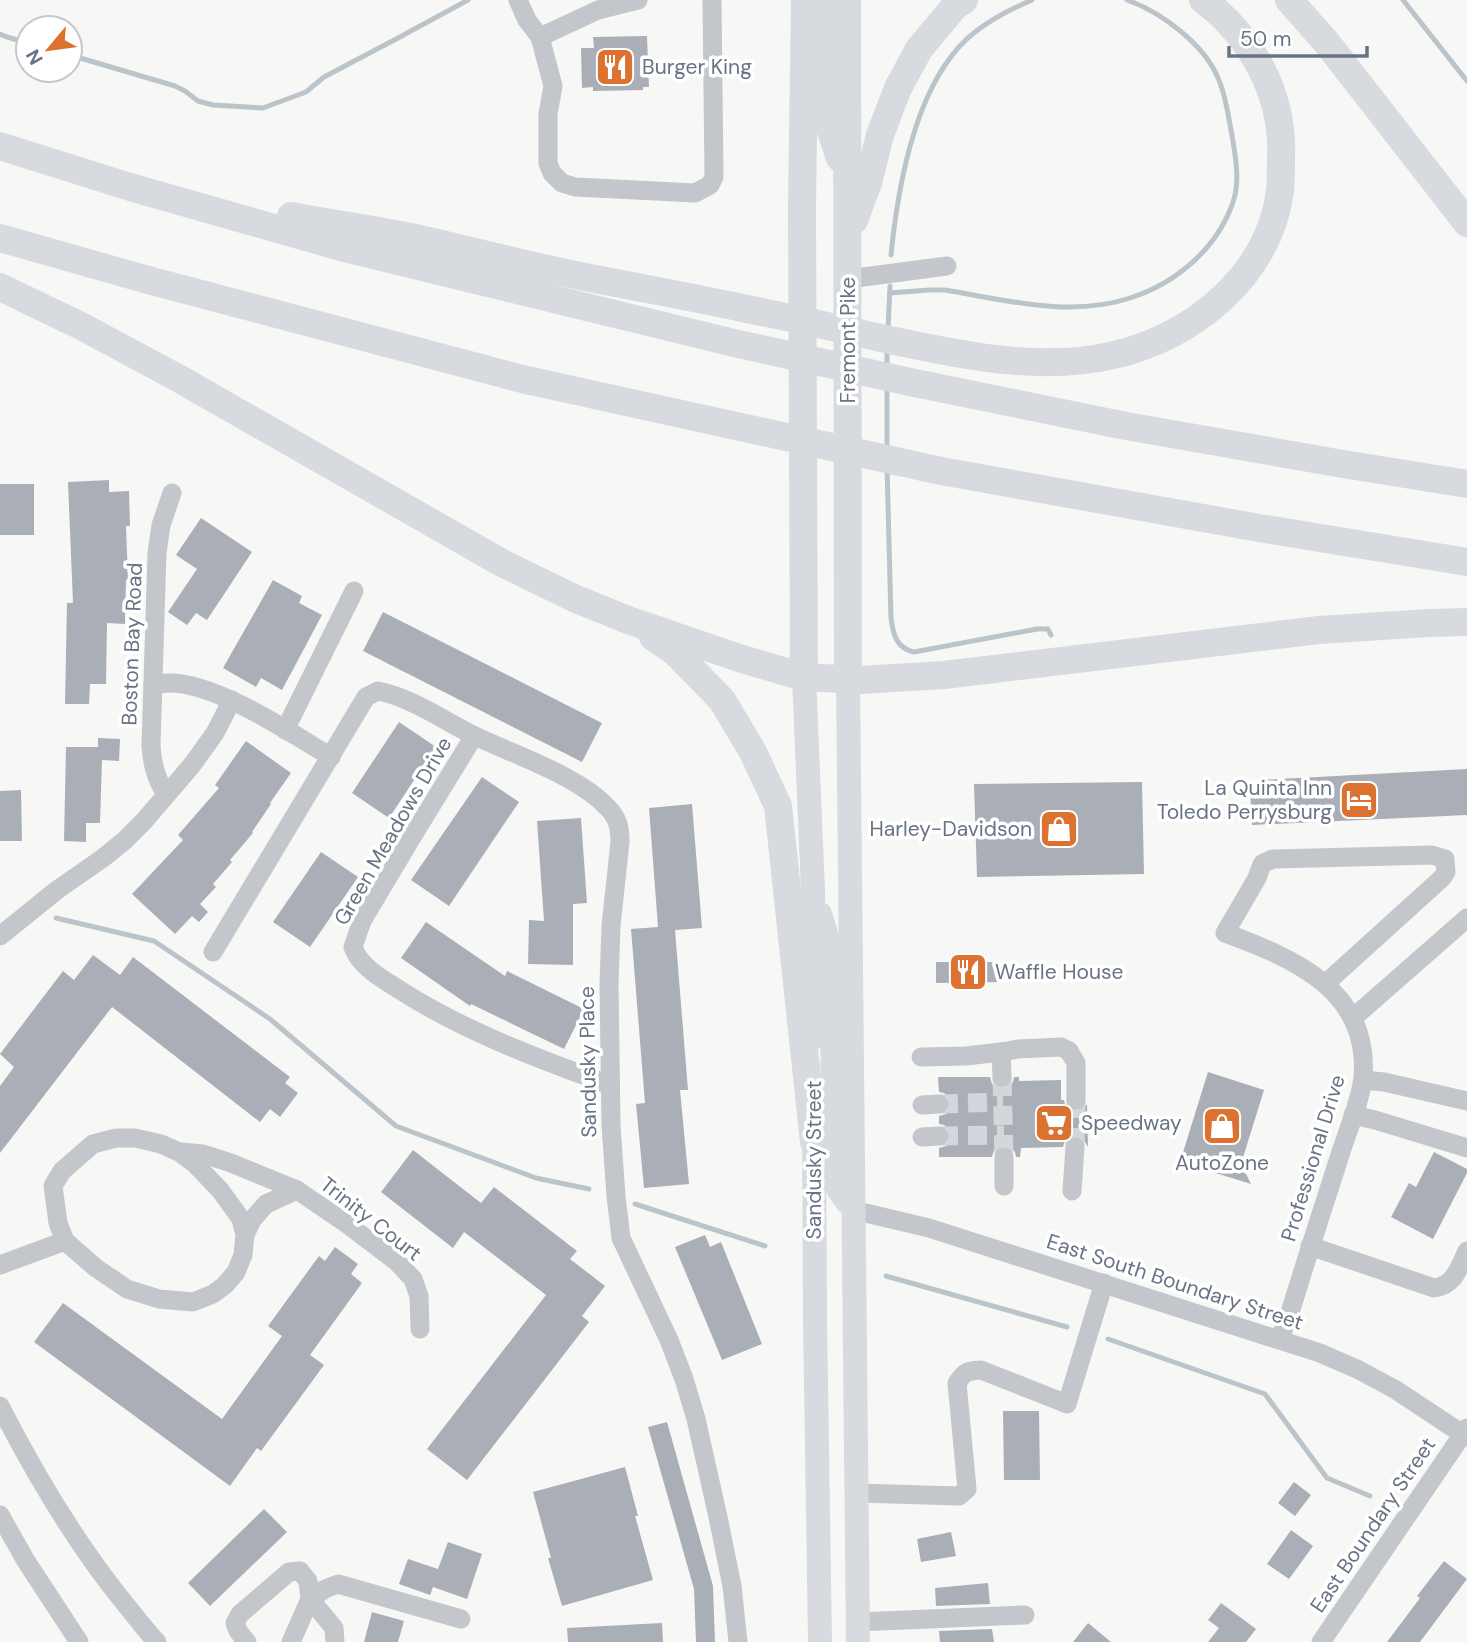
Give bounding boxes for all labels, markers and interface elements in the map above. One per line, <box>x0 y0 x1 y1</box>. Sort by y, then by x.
north arrow <box>14 14 84 84</box>
scale bar <box>1229 14 1367 58</box>
text: 50 m <box>1240 25 1291 53</box>
text: N <box>20 45 49 69</box>
restaurant icon: Burger King <box>594 46 636 88</box>
place label: Burger King <box>642 53 752 81</box>
street label: Fremont Pike <box>834 277 862 403</box>
street label: Boston Bay Road <box>115 562 149 726</box>
street label: Green Meadows Drive <box>328 732 458 930</box>
place label: La Quinta Inn Toledo Perrysburg <box>1157 774 1332 826</box>
hotel icon: La Quinta Inn Toledo Perrysburg <box>1338 779 1380 821</box>
shop icon: Harley-Davidson <box>1038 808 1080 850</box>
place label: Harley-Davidson <box>869 815 1032 843</box>
restaurant icon: Waffle House <box>947 951 989 993</box>
place label: Waffle House <box>995 958 1124 986</box>
street label: Sandusky Place <box>573 986 603 1138</box>
street label: Professional Drive <box>1274 1071 1352 1245</box>
street label: Sandusky Street <box>800 1081 828 1239</box>
supermarket icon: Speedway <box>1033 1102 1075 1144</box>
shop icon: AutoZone <box>1201 1105 1243 1147</box>
place label: Speedway <box>1081 1109 1182 1137</box>
place label: AutoZone <box>1175 1149 1269 1177</box>
street label: Trinity Court <box>314 1171 428 1267</box>
street label: East South Boundary Street <box>1043 1227 1307 1337</box>
street label: East Boundary Street <box>1304 1432 1442 1618</box>

